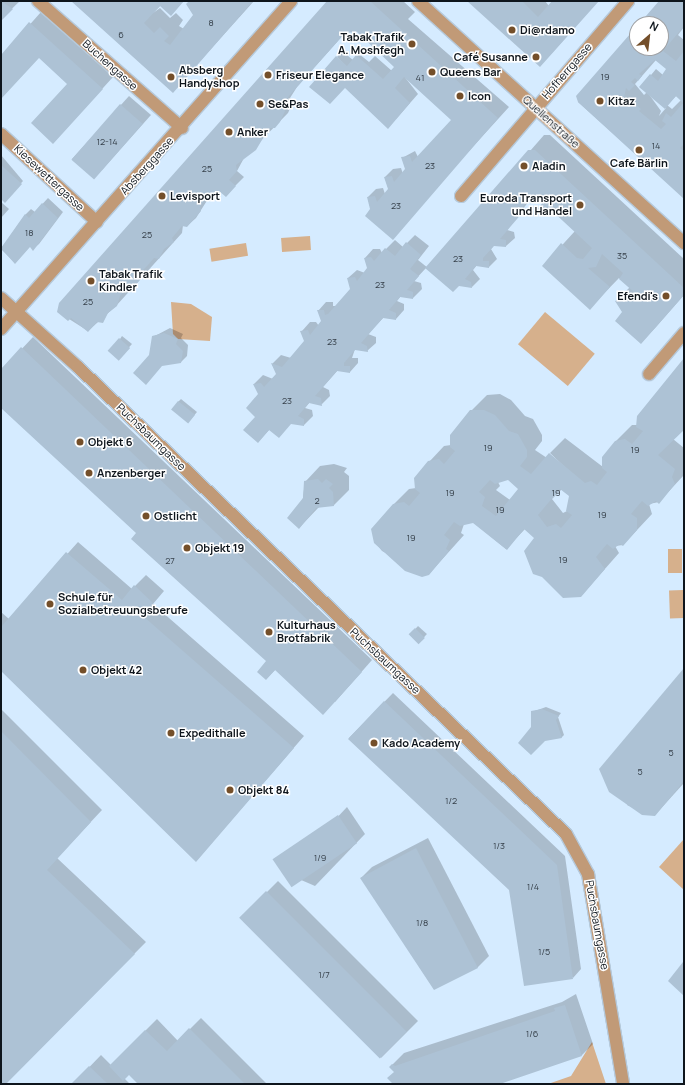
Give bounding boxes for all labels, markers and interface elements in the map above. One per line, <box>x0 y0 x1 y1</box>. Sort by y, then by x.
north arrow <box>629 16 669 56</box>
text: N <box>647 17 661 34</box>
house number: 8 <box>208 18 214 28</box>
place label: Di@rdamo <box>520 23 575 37</box>
marker: Di@rdamo <box>507 25 517 35</box>
house number: 6 <box>118 30 124 40</box>
place label: Tabak Trafik A. Moshfegh <box>338 31 404 57</box>
street label: Buchengasse <box>80 37 140 93</box>
marker: Tabak Trafik A. Moshfegh <box>407 39 417 49</box>
street label: Hofherrgasse <box>539 40 595 102</box>
place label: Café Susanne <box>454 50 528 64</box>
marker: Café Susanne <box>531 52 541 62</box>
place label: Absberg Handyshop <box>179 64 239 90</box>
place label: Queens Bar <box>440 65 501 79</box>
marker: Queens Bar <box>427 67 437 77</box>
place label: Friseur Elegance <box>276 68 364 82</box>
marker: Friseur Elegance <box>263 70 273 80</box>
marker: Absberg Handyshop <box>166 72 176 82</box>
house number: 19 <box>600 72 610 82</box>
house number: 41 <box>416 73 424 83</box>
place label: Icon <box>468 89 491 103</box>
marker: Icon <box>455 91 465 101</box>
street label: Quellenstraße <box>520 93 582 151</box>
place label: Kitaz <box>608 94 635 108</box>
marker: Kitaz <box>595 96 605 106</box>
place label: Se&Pas <box>268 97 308 111</box>
marker: Se&Pas <box>255 99 265 109</box>
place label: Anker <box>237 125 268 139</box>
marker: Anker <box>224 127 234 137</box>
street label: Absberggasse <box>118 134 176 198</box>
house number: 12-14 <box>96 137 118 147</box>
house number: 14 <box>652 141 660 151</box>
street label: Kiesewettergasse <box>11 142 87 214</box>
marker: Cafe Bärlin <box>634 145 644 155</box>
place label: Cafe Bärlin <box>610 156 668 170</box>
place label: Aladin <box>532 159 566 173</box>
house number: 23 <box>425 161 435 171</box>
marker: Aladin <box>519 161 529 171</box>
house number: 25 <box>202 164 212 174</box>
place label: Levisport <box>170 189 220 203</box>
marker: Levisport <box>157 191 167 201</box>
place label: Euroda Transport und Handel <box>480 192 572 218</box>
marker: Euroda Transport und Handel <box>575 200 585 210</box>
house number: 23 <box>391 201 401 211</box>
house number: 18 <box>25 228 33 238</box>
house number: 25 <box>142 230 152 240</box>
house number: 35 <box>617 251 627 261</box>
house number: 23 <box>453 254 463 264</box>
place label: Tabak Trafik Kindler <box>99 268 163 294</box>
marker: Tabak Trafik Kindler <box>86 276 96 286</box>
house number: 23 <box>375 280 385 290</box>
place label: Efendi's <box>617 289 658 303</box>
marker: Efendi's <box>661 291 671 301</box>
house number: 25 <box>83 297 93 307</box>
house number: 23 <box>327 337 337 347</box>
house number: 23 <box>282 396 292 406</box>
street label: Puchsbaumgasse <box>114 401 188 473</box>
place label: Objekt 6 <box>88 435 133 449</box>
marker: Objekt 6 <box>75 437 85 447</box>
house number: 19 <box>483 443 493 453</box>
house number: 19 <box>630 445 640 455</box>
place label: Anzenberger <box>97 466 165 480</box>
marker: Anzenberger <box>84 468 94 478</box>
house number: 19 <box>445 488 455 498</box>
house number: 19 <box>551 488 561 498</box>
house number: 2 <box>314 496 320 506</box>
house number: 19 <box>495 505 505 515</box>
place label: Ostlicht <box>154 509 197 523</box>
house number: 19 <box>597 510 607 520</box>
marker: Ostlicht <box>141 511 151 521</box>
house number: 19 <box>406 533 416 543</box>
place label: Objekt 19 <box>195 541 244 555</box>
marker: Objekt 19 <box>182 543 192 553</box>
house number: 19 <box>558 555 568 565</box>
house number: 27 <box>165 556 175 566</box>
place label: Schule für Sozialbetreuungsberufe <box>58 591 188 617</box>
marker: Schule für Sozialbetreuungsberufe <box>45 599 55 609</box>
place label: Kulturhaus Brotfabrik <box>277 619 336 645</box>
street label: Puchsbaumgasse <box>347 625 423 697</box>
marker: Kulturhaus Brotfabrik <box>264 627 274 637</box>
place label: Objekt 42 <box>91 663 142 677</box>
marker: Objekt 42 <box>78 665 88 675</box>
place label: Expedithalle <box>179 726 246 740</box>
marker: Expedithalle <box>166 728 176 738</box>
place label: Kado Academy <box>382 736 460 750</box>
marker: Kado Academy <box>369 738 379 748</box>
house number: 5 <box>668 748 674 758</box>
house number: 5 <box>637 767 643 777</box>
place label: Objekt 84 <box>238 783 289 797</box>
marker: Objekt 84 <box>225 785 235 795</box>
house number: 1/2 <box>445 796 457 806</box>
house number: 1/3 <box>493 841 505 851</box>
house number: 1/9 <box>314 853 326 863</box>
street label: Puchsbaumgasse <box>583 879 611 971</box>
house number: 1/4 <box>527 882 539 892</box>
house number: 1/8 <box>416 918 428 928</box>
house number: 1/5 <box>538 947 550 957</box>
house number: 1/7 <box>318 970 330 980</box>
house number: 1/6 <box>526 1029 538 1039</box>

